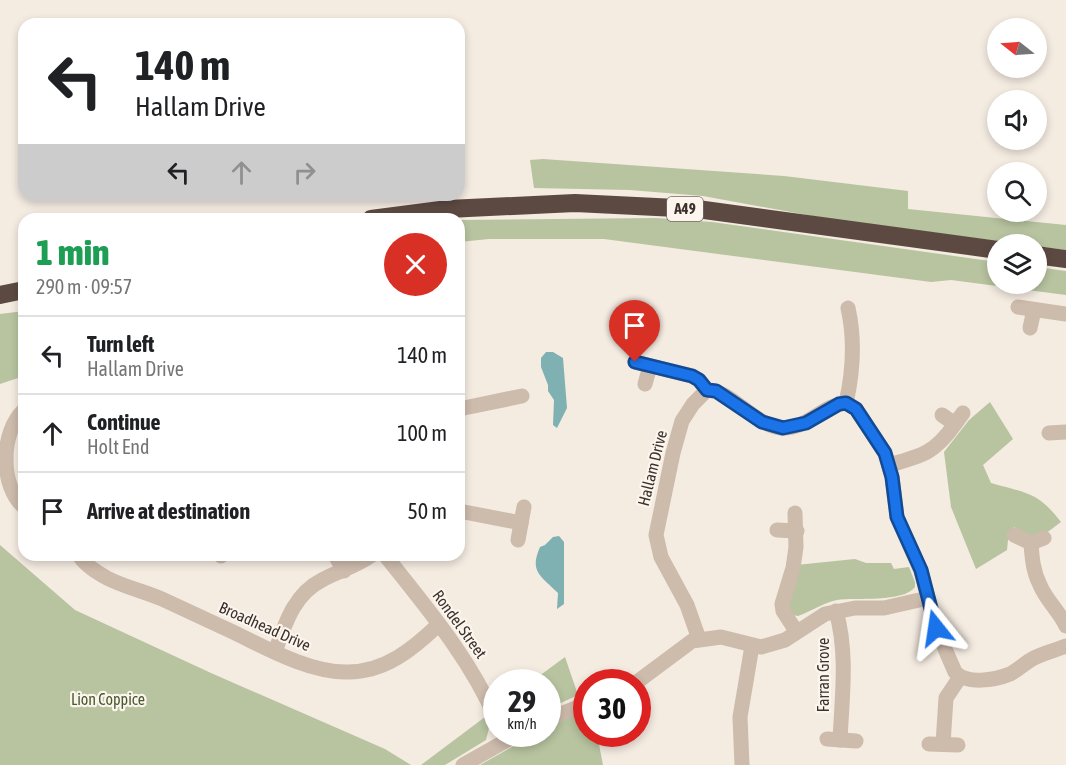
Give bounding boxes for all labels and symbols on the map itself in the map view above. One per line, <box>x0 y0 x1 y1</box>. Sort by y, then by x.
north arrow <box>987 18 1047 78</box>
road number: A49 <box>667 197 703 221</box>
pin <box>609 300 660 362</box>
street label: Hallam Drive <box>634 428 670 508</box>
street label: Rondel Street <box>429 586 491 662</box>
position arrow <box>904 596 968 660</box>
street label: Broadhead Drive <box>217 598 313 654</box>
street label: Farran Grove <box>814 638 832 712</box>
speed limit sign: 30 <box>573 669 651 747</box>
park label: Lion Coppice <box>71 690 145 709</box>

